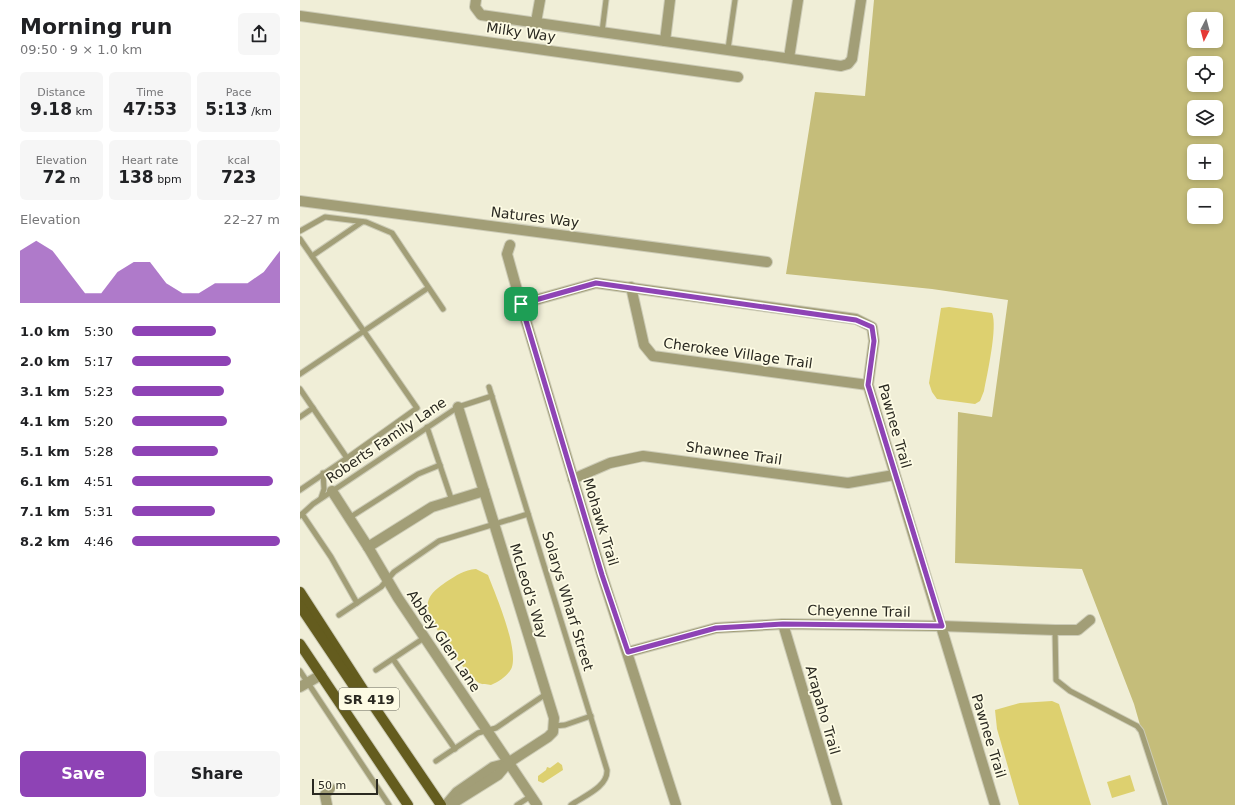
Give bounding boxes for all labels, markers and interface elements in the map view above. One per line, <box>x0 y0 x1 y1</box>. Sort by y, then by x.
north arrow <box>1187 12 1223 48</box>
map controls <box>1187 12 1223 224</box>
button: share <box>238 13 280 55</box>
text: Morning run <box>20 14 172 39</box>
street label: Milky Way <box>485 19 557 45</box>
text: 09:50 · 9 × 1.0 km <box>20 42 142 57</box>
button: locate <box>1187 56 1223 92</box>
text: Distance <box>37 86 85 99</box>
text: Time <box>137 86 163 99</box>
text: Pace <box>226 86 252 99</box>
text: 9.18 <box>30 99 72 119</box>
text: 47:53 <box>123 99 177 119</box>
text: 5:13 <box>205 99 248 119</box>
button: layers <box>1187 100 1223 136</box>
text: km <box>72 105 93 118</box>
text: /km <box>248 105 272 118</box>
button: + <box>1187 144 1223 180</box>
text: Elevation <box>36 154 87 167</box>
text: Heart rate <box>122 154 178 167</box>
text: kcal <box>228 154 250 167</box>
text: 72 <box>42 167 66 187</box>
text: 138 <box>118 167 154 187</box>
text: 723 <box>221 167 256 187</box>
text: m <box>66 173 80 186</box>
text: bpm <box>154 173 182 186</box>
button: − <box>1187 188 1223 224</box>
street label: Natures Way <box>490 204 580 230</box>
text: Elevation <box>20 212 80 227</box>
text: 22–27 m <box>224 212 280 227</box>
pin <box>504 287 538 321</box>
icon: arrive <box>510 293 532 315</box>
text: 1.0 km <box>20 324 70 339</box>
text: 5:30 <box>84 324 113 339</box>
street label: Cherokee Village Trail <box>662 335 814 371</box>
text: 2.0 km <box>20 354 70 369</box>
text: 5:17 <box>84 354 113 369</box>
street label: Pawnee Trail <box>875 382 915 470</box>
text: 3.1 km <box>20 384 70 399</box>
text: 5:23 <box>84 384 113 399</box>
street label: Roberts Family Lane <box>323 394 449 486</box>
text: 4.1 km <box>20 414 70 429</box>
text: 5:20 <box>84 414 113 429</box>
street label: Shawnee Trail <box>685 438 783 468</box>
text: 5.1 km <box>20 444 70 459</box>
text: 5:28 <box>84 444 113 459</box>
text: 6.1 km <box>20 474 70 489</box>
text: 4:51 <box>84 474 113 489</box>
street label: Mohawk Trail <box>580 476 622 568</box>
text: 7.1 km <box>20 504 70 519</box>
text: 5:31 <box>84 504 113 519</box>
street label: Solarys Wharf Street <box>539 529 597 673</box>
text: 8.2 km <box>20 534 70 549</box>
text: 4:46 <box>84 534 113 549</box>
street label: McLeod's Way <box>507 541 551 641</box>
street label: Abbey Glen Lane <box>404 587 484 695</box>
street label: Cheyenne Trail <box>807 602 911 620</box>
street label: Arapaho Trail <box>803 664 843 756</box>
road number: SR 419 <box>339 688 399 710</box>
street label: Pawnee Trail <box>969 692 1009 780</box>
button: Save <box>20 751 146 797</box>
button: Share <box>154 751 280 797</box>
scale bar <box>312 777 378 796</box>
text: 50 m <box>318 779 346 792</box>

